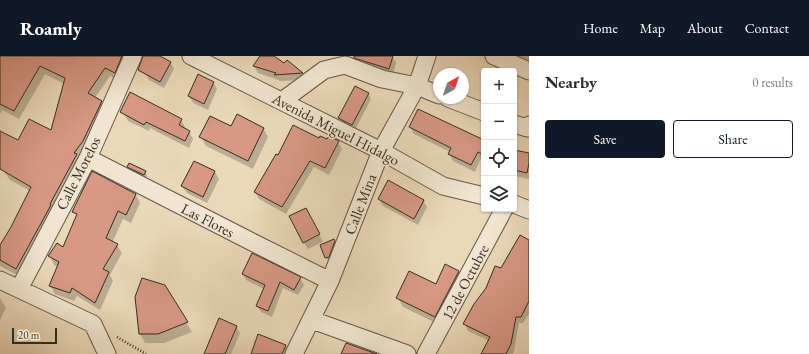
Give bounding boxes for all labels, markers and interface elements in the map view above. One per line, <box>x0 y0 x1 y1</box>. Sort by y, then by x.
text: Roamly <box>20 16 82 41</box>
text: Home <box>583 19 618 37</box>
text: Map <box>640 19 665 37</box>
text: About <box>687 19 723 37</box>
text: Contact <box>745 19 789 37</box>
north arrow <box>433 68 469 104</box>
map controls <box>481 68 517 212</box>
button: + <box>481 68 517 104</box>
text: Nearby <box>545 71 597 93</box>
text: 0 results <box>752 74 793 91</box>
street label: Avenida Miguel Hidalgo <box>268 88 403 169</box>
button: − <box>481 104 517 140</box>
button: Save <box>545 120 665 158</box>
button: Share <box>673 120 793 158</box>
street label: Calle Morelos <box>51 133 105 213</box>
button: locate <box>481 140 517 176</box>
street label: Calle Mina <box>340 171 380 237</box>
button: layers <box>481 176 517 212</box>
street label: Las Flores <box>178 199 238 241</box>
street label: 12 de Octubre <box>437 241 493 323</box>
scale bar <box>12 326 57 345</box>
text: 20 m <box>18 328 39 342</box>

